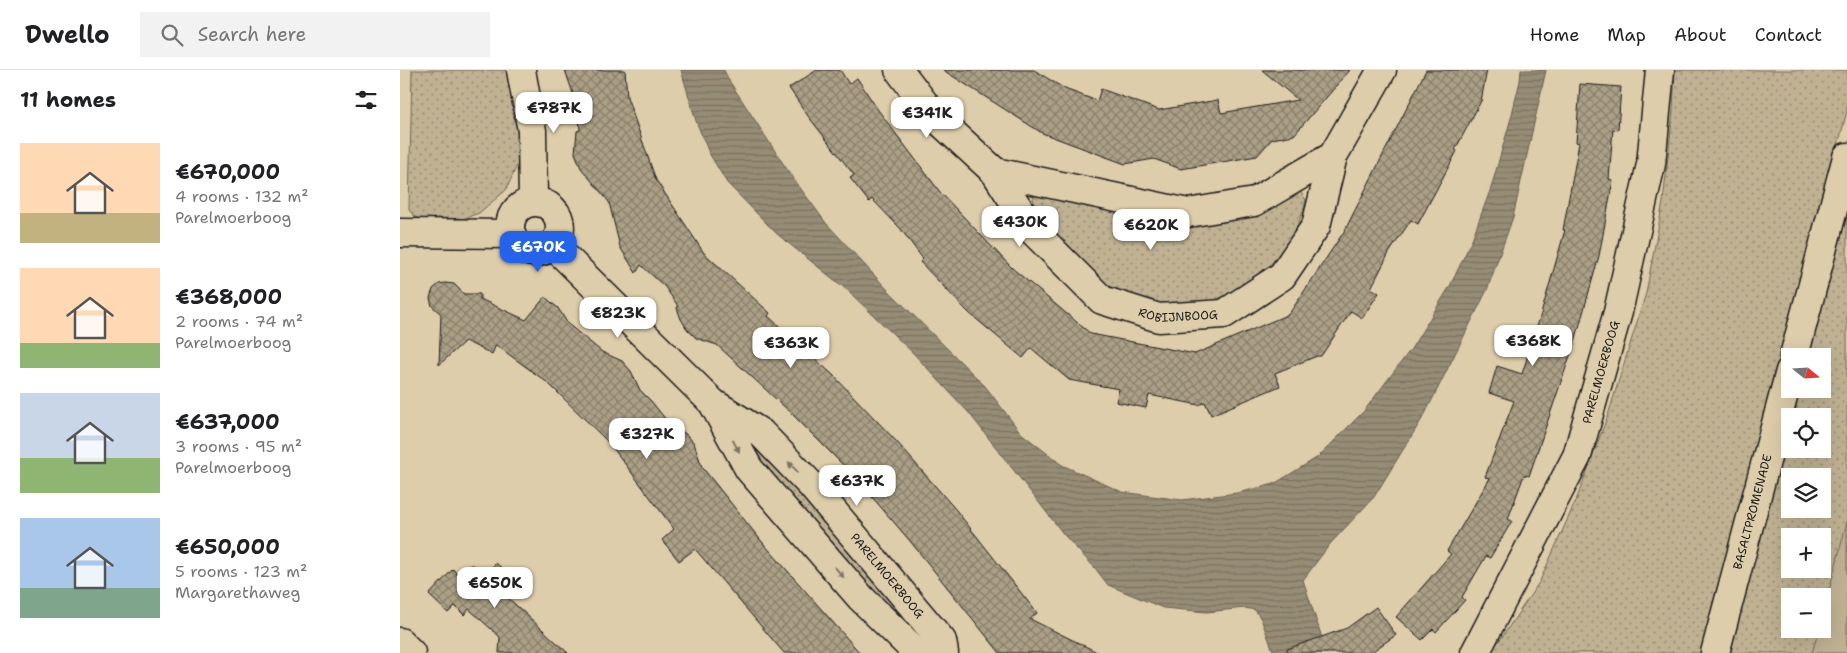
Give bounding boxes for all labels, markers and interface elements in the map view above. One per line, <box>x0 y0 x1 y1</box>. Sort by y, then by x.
search box <box>140 12 490 57</box>
text: Dwello <box>25 19 110 51</box>
icon: search <box>158 21 186 49</box>
text: Search here <box>198 22 306 47</box>
text: Home <box>1530 23 1579 47</box>
text: Map <box>1607 23 1646 47</box>
text: About <box>1674 23 1727 47</box>
text: Contact <box>1755 23 1822 47</box>
text: 11 homes <box>20 86 116 114</box>
icon: filters <box>352 86 380 114</box>
pin: €787K <box>519 92 589 134</box>
text: €787K <box>527 97 581 118</box>
pin: €341K <box>892 97 962 139</box>
text: €341K <box>902 102 952 123</box>
text: €670,000 <box>175 158 280 186</box>
icon: home <box>60 163 120 223</box>
text: 4 rooms · 132 m² <box>175 186 309 207</box>
pin: €430K <box>985 206 1055 248</box>
text: Parelmoerboog <box>175 207 291 228</box>
pin: €620K <box>1116 208 1186 251</box>
text: €430K <box>993 211 1047 232</box>
text: €620K <box>1124 214 1178 235</box>
pin: €670K <box>503 230 573 273</box>
text: €670K <box>511 236 565 257</box>
text: €368,000 <box>175 283 282 311</box>
icon: home <box>60 288 120 348</box>
pin: €823K <box>583 296 653 339</box>
text: €823K <box>590 302 646 323</box>
street label: ROBIJNBOOG <box>1136 304 1218 326</box>
text: 2 rooms · 74 m² <box>175 311 303 332</box>
street label: PARELMOERBOOG <box>1579 319 1623 426</box>
pin: €368K <box>1498 324 1568 367</box>
pin: €363K <box>756 326 826 369</box>
text: €368K <box>1505 330 1561 351</box>
text: Parelmoerboog <box>175 332 291 353</box>
text: €363K <box>763 332 819 353</box>
north arrow <box>1781 348 1831 398</box>
map controls <box>1781 348 1831 638</box>
text: €637,000 <box>175 408 280 436</box>
button: locate <box>1781 408 1831 458</box>
icon: home <box>60 413 120 473</box>
pin: €327K <box>612 418 682 460</box>
text: €327K <box>620 423 674 444</box>
text: 3 rooms · 95 m² <box>175 436 302 457</box>
one-way arrow <box>732 439 741 453</box>
street label: BASALTPROMENADE <box>1730 452 1776 571</box>
text: Parelmoerboog <box>175 457 291 478</box>
one-way arrow <box>787 461 799 473</box>
pin: €637K <box>822 464 892 507</box>
button: layers <box>1781 468 1831 518</box>
text: €637K <box>830 470 884 491</box>
button: + <box>1781 528 1831 578</box>
street label: PARELMOERBOOG <box>847 530 927 622</box>
text: €650,000 <box>175 533 280 561</box>
icon: home <box>60 538 120 598</box>
text: 5 rooms · 123 m² <box>175 561 307 582</box>
one-way arrow <box>833 565 844 578</box>
pin: €650K <box>460 566 530 609</box>
text: €650K <box>468 572 522 593</box>
text: Margarethaweg <box>175 582 300 603</box>
button: − <box>1781 588 1831 638</box>

